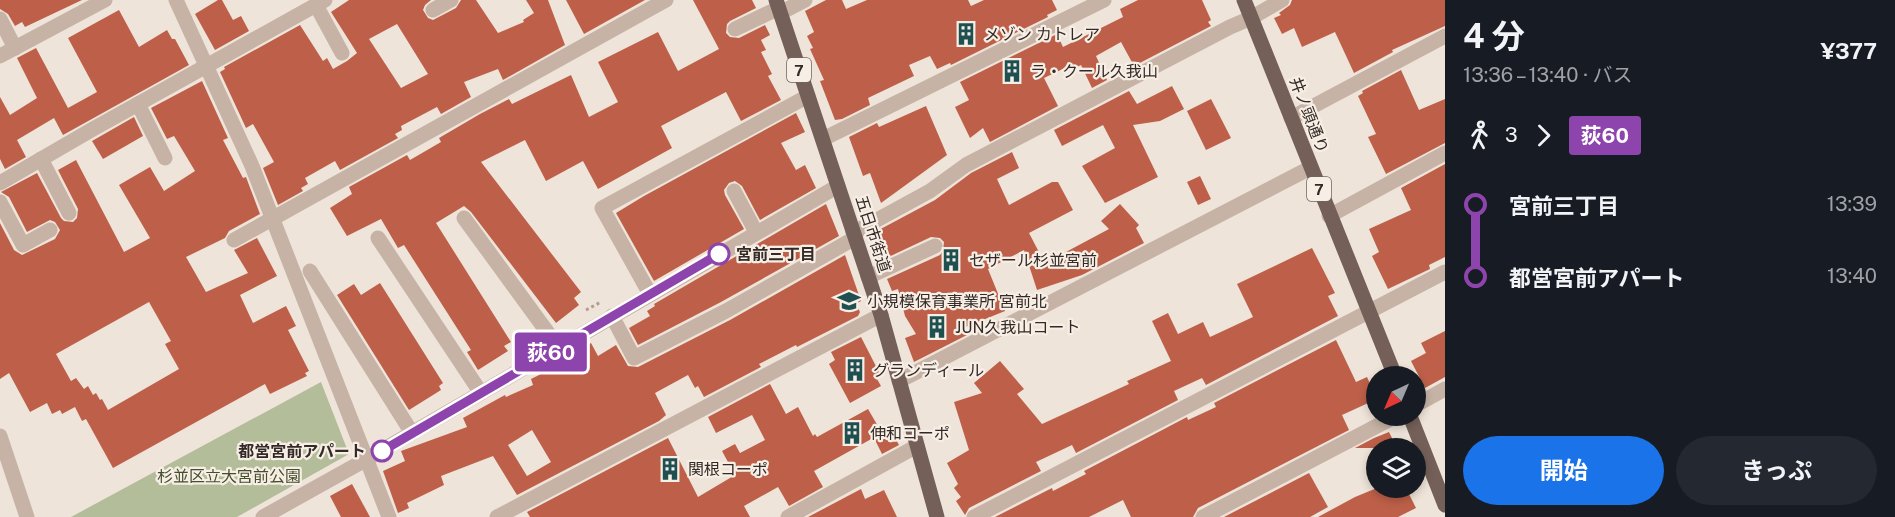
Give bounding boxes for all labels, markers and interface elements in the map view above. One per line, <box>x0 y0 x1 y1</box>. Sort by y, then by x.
text: 4 分 <box>1463 17 1525 55</box>
building icon: メゾン カトレア <box>953 21 979 47</box>
place label: メゾン カトレア <box>984 25 1100 44</box>
text: ¥377 <box>1821 38 1877 64</box>
road number: 7 <box>787 58 811 82</box>
building icon: ラ・クール久我山 <box>999 58 1025 84</box>
place label: ラ・クール久我山 <box>1030 62 1158 81</box>
text: 13:36 – 13:40 · バス <box>1463 63 1633 87</box>
street label: 井ノ頭通り <box>1286 74 1332 156</box>
icon: walk <box>1463 119 1496 152</box>
icon: forward <box>1527 119 1560 152</box>
text: 3 <box>1505 123 1518 147</box>
text: 荻60 <box>1581 123 1629 148</box>
road number: 7 <box>1307 177 1331 201</box>
text: 13:39 <box>1827 192 1877 216</box>
street label: 五日市街道 <box>852 193 894 275</box>
text: 宮前三丁目 <box>1509 193 1619 219</box>
marker: 宮前三丁目 <box>708 243 730 265</box>
place label: 宮前三丁目 <box>736 245 816 264</box>
building icon: セザール杉並宮前 <box>938 247 964 273</box>
place label: セザール杉並宮前 <box>969 251 1097 270</box>
text: 13:40 <box>1827 264 1877 288</box>
text: 都営宮前アパート <box>1509 265 1685 291</box>
school or university icon: 小規模保育事業所 宮前北 <box>836 288 862 314</box>
place label: 小規模保育事業所 宮前北 <box>867 292 1047 311</box>
building icon: JUN久我山コート <box>924 314 950 340</box>
place label: JUN久我山コート <box>955 318 1081 337</box>
line badge: 荻60 <box>516 332 586 372</box>
text: 荻60 <box>527 340 575 365</box>
building icon: グランディール <box>842 357 868 383</box>
place label: グランディール <box>873 361 984 380</box>
north arrow <box>1366 366 1426 426</box>
map controls <box>1366 366 1426 498</box>
building icon: 伸和コーポ <box>839 420 865 446</box>
place label: 伸和コーポ <box>870 424 950 443</box>
button: 開始 <box>1463 436 1664 505</box>
button: きっぷ <box>1676 436 1877 505</box>
button: layers <box>1366 438 1426 498</box>
marker: 都営宮前アパート <box>371 440 393 462</box>
place label: 都営宮前アパート <box>238 442 366 461</box>
building icon: 関根コーポ <box>657 456 683 482</box>
place label: 関根コーポ <box>688 460 768 479</box>
park label: 杉並区立大宮前公園 <box>157 467 301 486</box>

